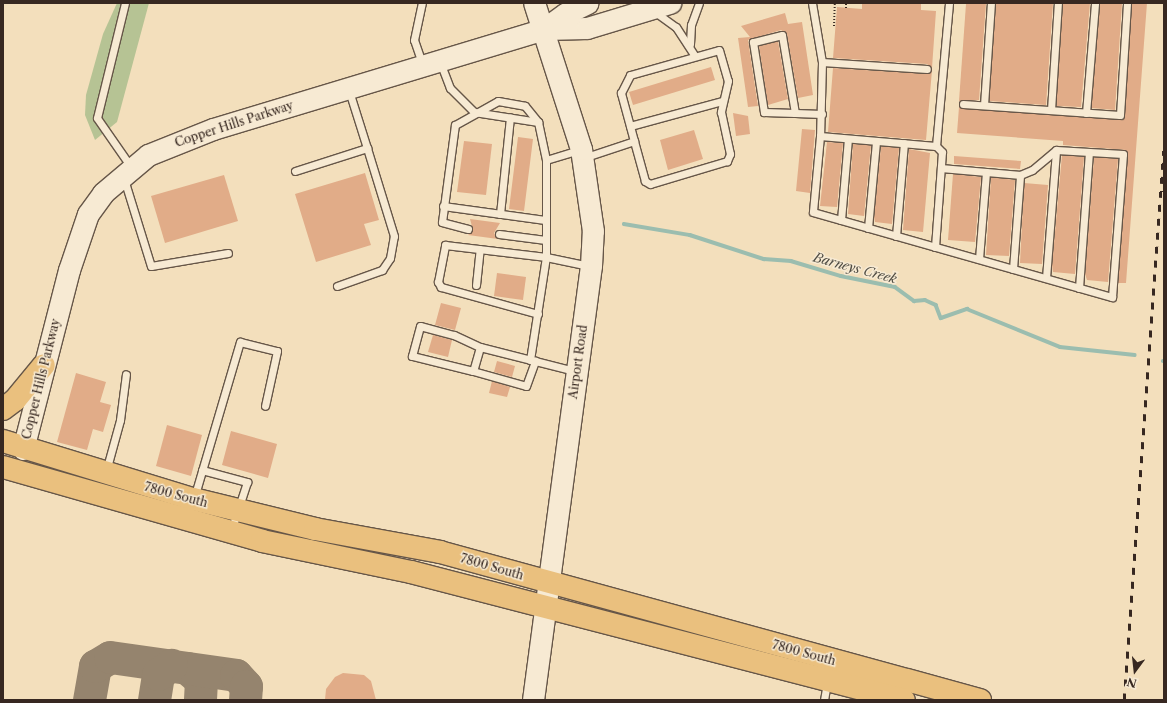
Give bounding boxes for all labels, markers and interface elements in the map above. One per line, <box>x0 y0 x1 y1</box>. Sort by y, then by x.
street label: Copper Hills Parkway <box>173 98 295 150</box>
water label: Barneys Creek <box>812 249 898 287</box>
street label: Copper Hills Parkway <box>19 317 63 441</box>
street label: Airport Road <box>566 324 590 400</box>
street label: 7800 South <box>143 480 209 510</box>
street label: 7800 South <box>459 551 525 583</box>
street label: 7800 South <box>771 638 837 668</box>
north arrow <box>1115 651 1155 691</box>
text: N <box>1125 675 1138 691</box>

